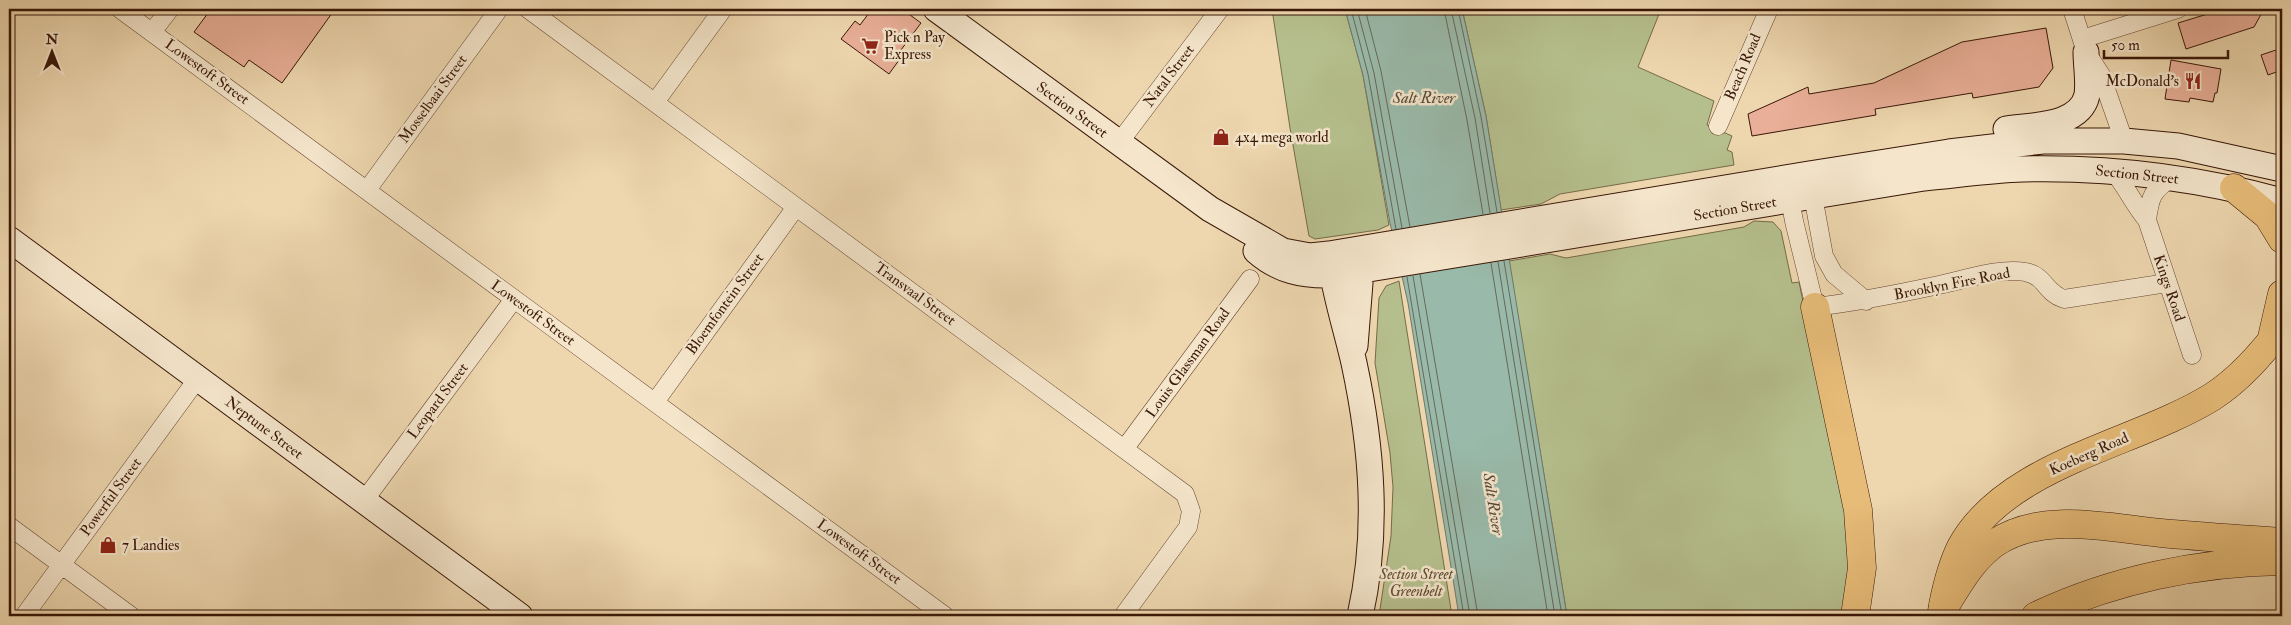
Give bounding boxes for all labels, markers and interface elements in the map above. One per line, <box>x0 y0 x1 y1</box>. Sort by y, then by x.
north arrow <box>28 28 78 78</box>
place label: Pick n Pay Express <box>884 28 945 65</box>
scale bar <box>2104 28 2227 60</box>
street label: Beach Road <box>1720 30 1766 103</box>
text: N <box>45 31 59 48</box>
street label: Lowestoft Street <box>161 35 253 109</box>
supermarket icon: Pick n Pay Express <box>860 36 880 56</box>
text: 50 m <box>2111 36 2140 55</box>
street label: Natal Street <box>1139 41 1199 111</box>
street label: Mosselbaai Street <box>395 51 472 147</box>
restaurant icon: McDonald's <box>2183 71 2203 91</box>
place label: McDonald's <box>2106 72 2179 91</box>
street label: Section Street <box>1033 78 1112 142</box>
water label: Salt River <box>1392 88 1456 108</box>
shop icon: 4x4 mega world <box>1211 127 1231 147</box>
place label: 4x4 mega world <box>1235 128 1329 147</box>
street label: Section Street <box>2094 161 2180 189</box>
street label: Section Street <box>1692 192 1778 226</box>
street label: Bloemfontein Street <box>682 250 768 358</box>
street label: Kings Road <box>2149 252 2189 324</box>
street label: Transvaal Street <box>871 258 960 330</box>
street label: Brooklyn Fire Road <box>1892 263 2012 305</box>
street label: Lowestoft Street <box>487 276 579 350</box>
street label: Louis Glassman Road <box>1142 304 1235 422</box>
street label: Leopard Street <box>403 359 474 443</box>
street label: Neptune Street <box>221 392 307 464</box>
street label: Koeberg Road <box>2046 428 2132 480</box>
street label: Powerful Street <box>76 454 146 540</box>
water label: Salt River <box>1478 471 1508 537</box>
street label: Lowestoft Street <box>813 515 905 589</box>
shop icon: 7 Landies <box>98 535 118 555</box>
place label: 7 Landies <box>122 536 180 555</box>
park label: Section Street Greenbelt <box>1378 565 1453 601</box>

